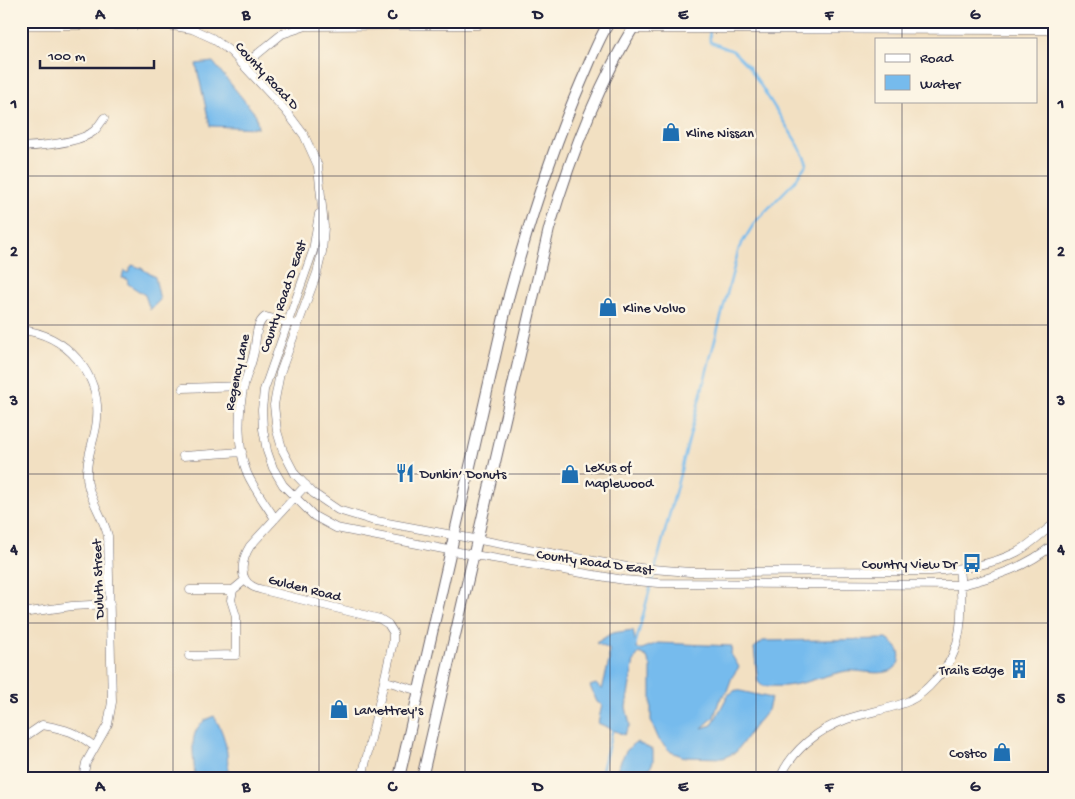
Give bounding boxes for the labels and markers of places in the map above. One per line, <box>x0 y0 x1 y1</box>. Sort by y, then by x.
shop icon: Kline Nissan <box>660 121 682 143</box>
place label: Kline Nissan <box>686 126 754 143</box>
shop icon: Kline Volvo <box>597 296 619 318</box>
place label: Kline Volvo <box>623 301 686 318</box>
place label: Lexus of Maplewood <box>585 460 655 493</box>
restaurant icon: Dunkin’ Donuts <box>394 462 416 484</box>
shop icon: Lexus of Maplewood <box>559 463 581 485</box>
place label: Dunkin’ Donuts <box>419 467 507 484</box>
bus stop icon: Country View Dr <box>961 552 983 574</box>
place label: Country View Dr <box>862 557 958 574</box>
building icon: Trails Edge <box>1008 658 1030 680</box>
place label: Trails Edge <box>938 663 1005 680</box>
shop icon: LaMettrey's <box>328 698 350 720</box>
place label: LaMettrey's <box>354 703 424 720</box>
shop icon: Costco <box>991 741 1013 763</box>
place label: Costco <box>949 746 987 763</box>

